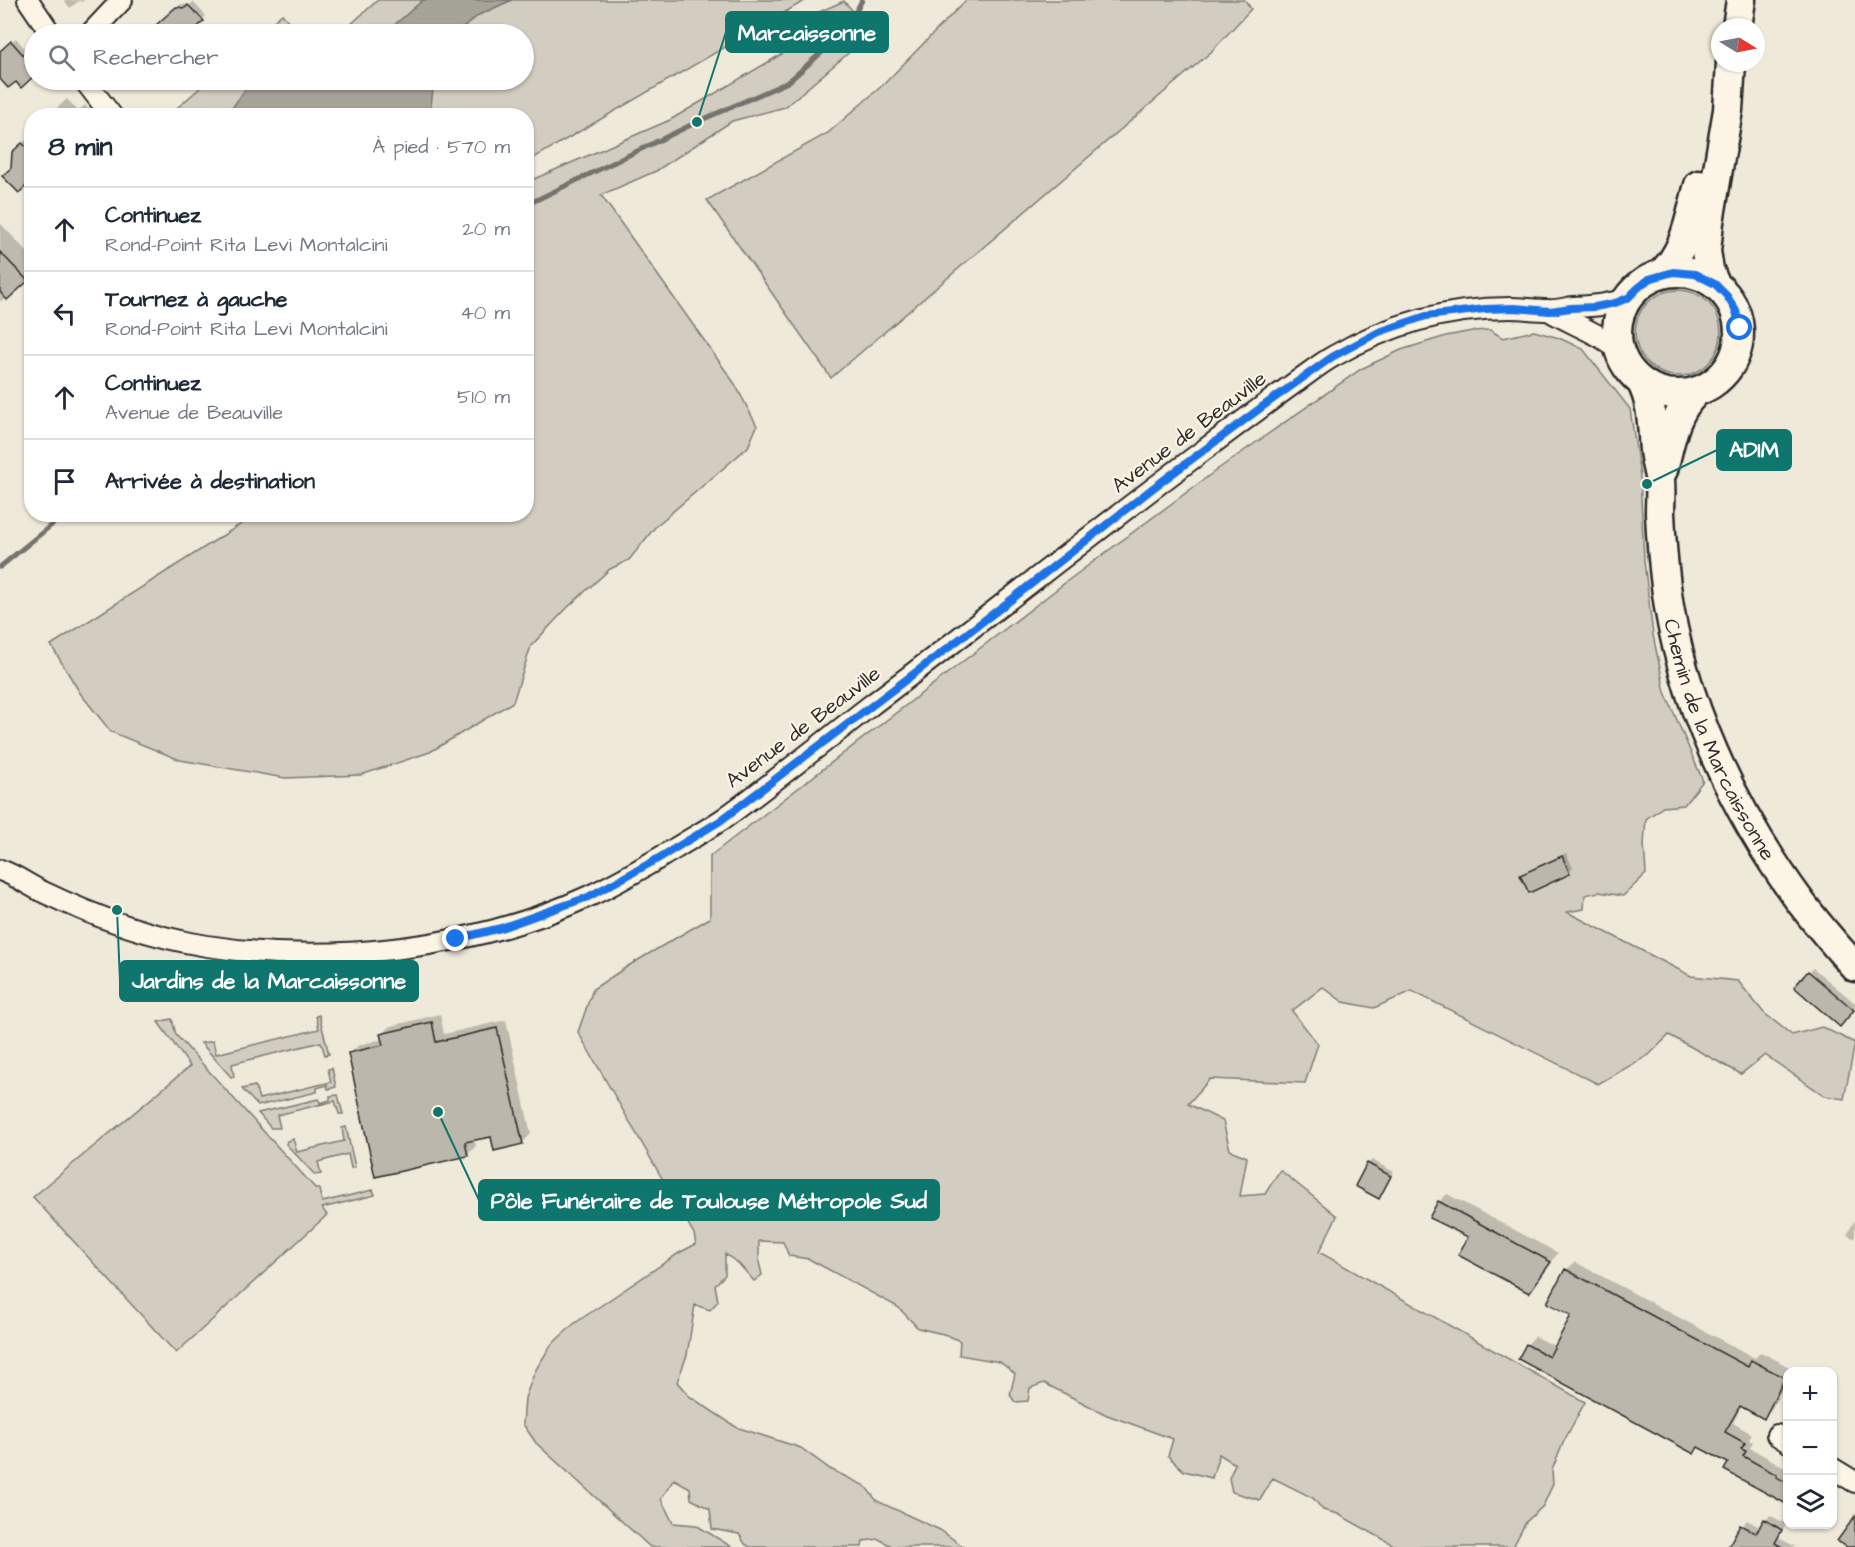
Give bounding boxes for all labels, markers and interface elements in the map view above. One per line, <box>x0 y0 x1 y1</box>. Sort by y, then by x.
callout: Marcaissonne <box>726 12 888 52</box>
text: Marcaissonne <box>738 18 876 49</box>
north arrow <box>1711 18 1765 72</box>
search box <box>24 24 534 90</box>
icon: search <box>45 41 78 74</box>
text: Rechercher <box>93 42 218 73</box>
text: 8 min <box>48 129 112 165</box>
text: À pied · 570 m <box>372 133 510 161</box>
text: Continuez <box>105 200 201 231</box>
icon: ahead <box>48 213 81 246</box>
text: 20 m <box>462 215 510 243</box>
text: Rond-Point Rita Levi Montalcini <box>105 231 388 259</box>
text: Tournez à gauche <box>105 284 287 315</box>
icon: left <box>48 297 81 330</box>
text: 40 m <box>460 299 510 327</box>
route start <box>1726 314 1752 340</box>
text: Rond-Point Rita Levi Montalcini <box>105 315 388 343</box>
street label: Avenue de Beauville <box>1106 364 1272 500</box>
text: Continuez <box>105 368 201 399</box>
icon: ahead <box>48 381 81 414</box>
text: 510 m <box>457 383 510 411</box>
text: Avenue de Beauville <box>105 399 283 427</box>
callout: ADIM <box>1717 430 1791 470</box>
text: ADIM <box>1729 435 1779 466</box>
icon: arrive <box>48 465 81 498</box>
text: Arrivée à destination <box>105 466 315 497</box>
street label: Chemin de la Marcaissonne <box>1657 616 1783 866</box>
street label: Avenue de Beauville <box>720 659 886 795</box>
route end <box>442 925 468 951</box>
callout: Jardins de la Marcaissonne <box>120 961 418 1001</box>
text: Jardins de la Marcaissonne <box>131 966 406 997</box>
callout: Pôle Funéraire de Toulouse Métropole Sud <box>479 1180 939 1220</box>
text: Pôle Funéraire de Toulouse Métropole Sud <box>491 1186 928 1217</box>
map controls <box>1783 1367 1837 1529</box>
button: + <box>1783 1367 1837 1421</box>
button: − <box>1783 1421 1837 1475</box>
button: layers <box>1783 1475 1837 1529</box>

